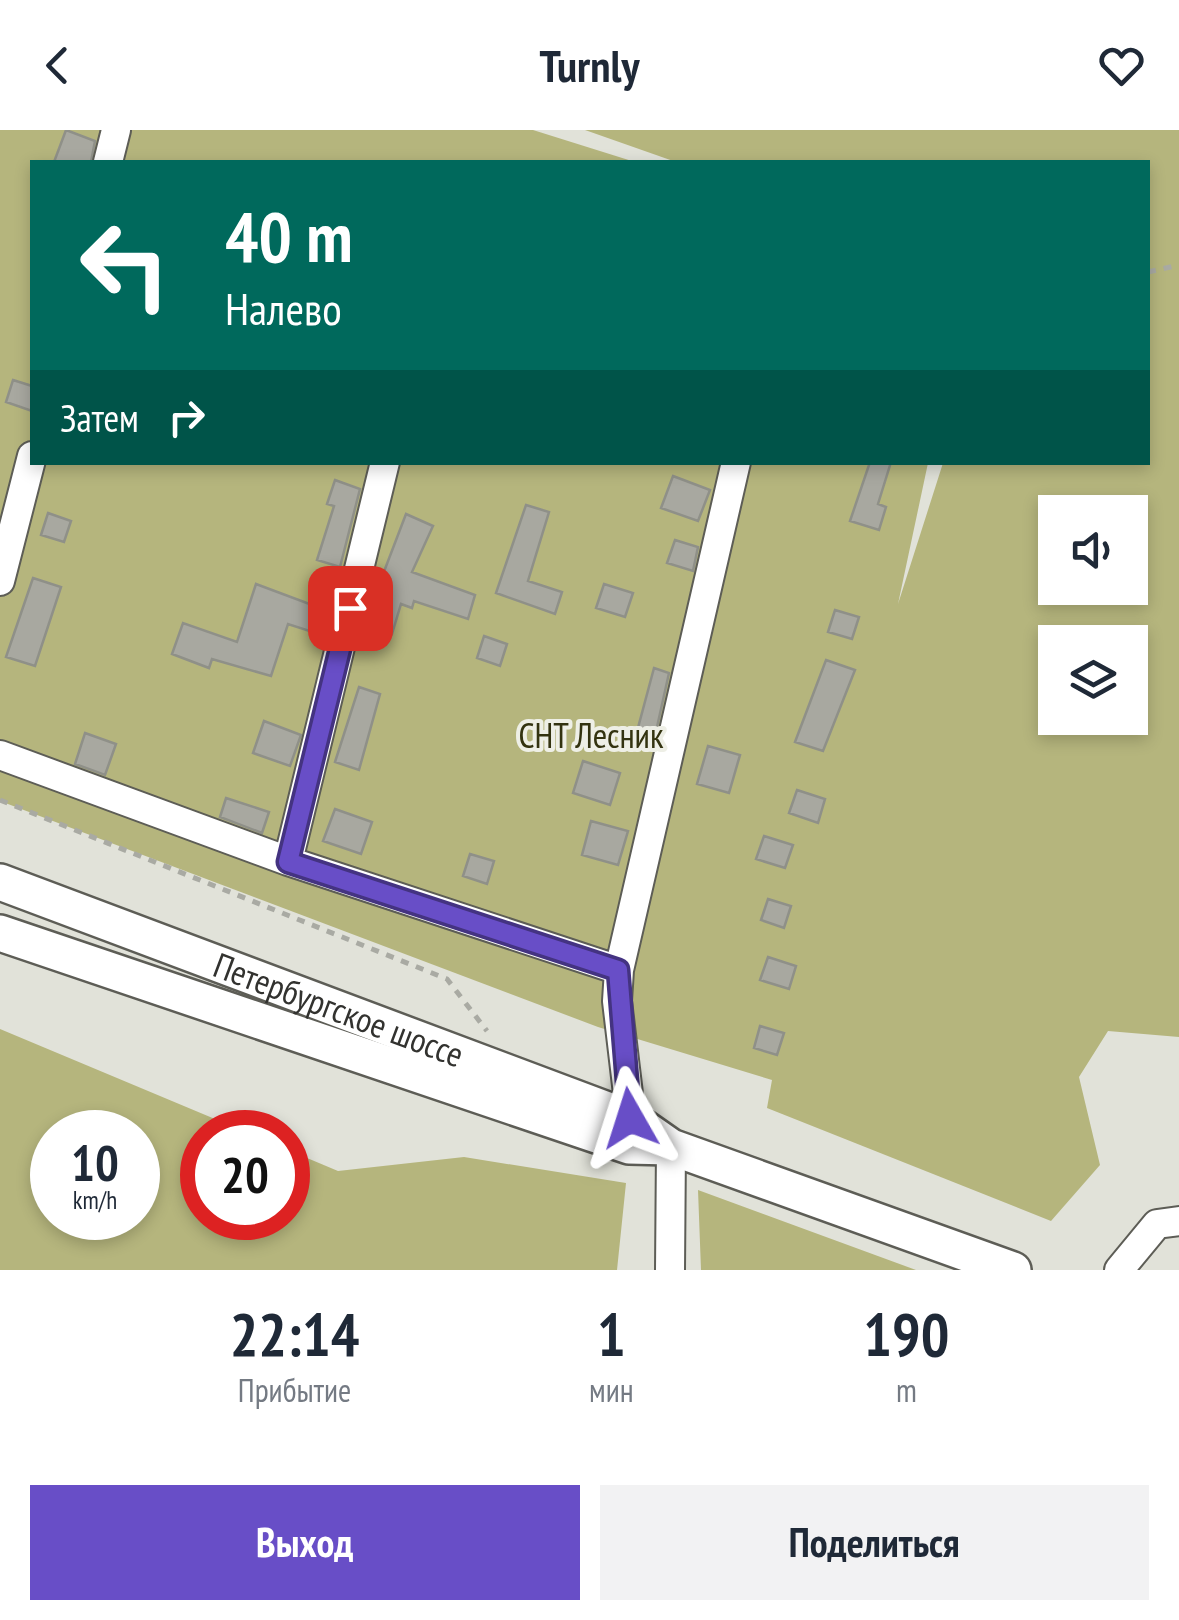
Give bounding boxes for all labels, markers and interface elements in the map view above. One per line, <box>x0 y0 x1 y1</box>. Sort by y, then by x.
text: Turnly <box>540 36 639 94</box>
icon: back <box>30 38 85 93</box>
icon: heart <box>1094 38 1149 93</box>
text: 40 m <box>225 191 353 281</box>
icon: left <box>60 200 190 330</box>
text: Налево <box>225 279 342 337</box>
icon: right <box>159 390 214 445</box>
text: Затем <box>60 393 139 442</box>
map controls <box>1038 495 1148 735</box>
button: sound <box>1038 495 1148 605</box>
pin <box>308 566 393 651</box>
icon: arrive <box>323 581 378 636</box>
button: layers <box>1038 625 1148 735</box>
park label: СНТ Лесник <box>518 712 664 758</box>
street label: Петербургское шоссе <box>208 941 470 1077</box>
position arrow <box>578 1066 682 1170</box>
speed limit sign: 20 <box>180 1110 310 1240</box>
text: 10 <box>71 1130 119 1195</box>
text: km/h <box>73 1184 117 1216</box>
text: 22:14 <box>230 1295 359 1373</box>
text: 1 <box>597 1295 626 1373</box>
text: 190 <box>863 1295 949 1373</box>
text: Прибытие <box>238 1369 351 1411</box>
text: мин <box>589 1369 634 1411</box>
text: m <box>896 1369 917 1411</box>
button: Выход <box>30 1485 580 1600</box>
button: Поделиться <box>600 1485 1149 1600</box>

